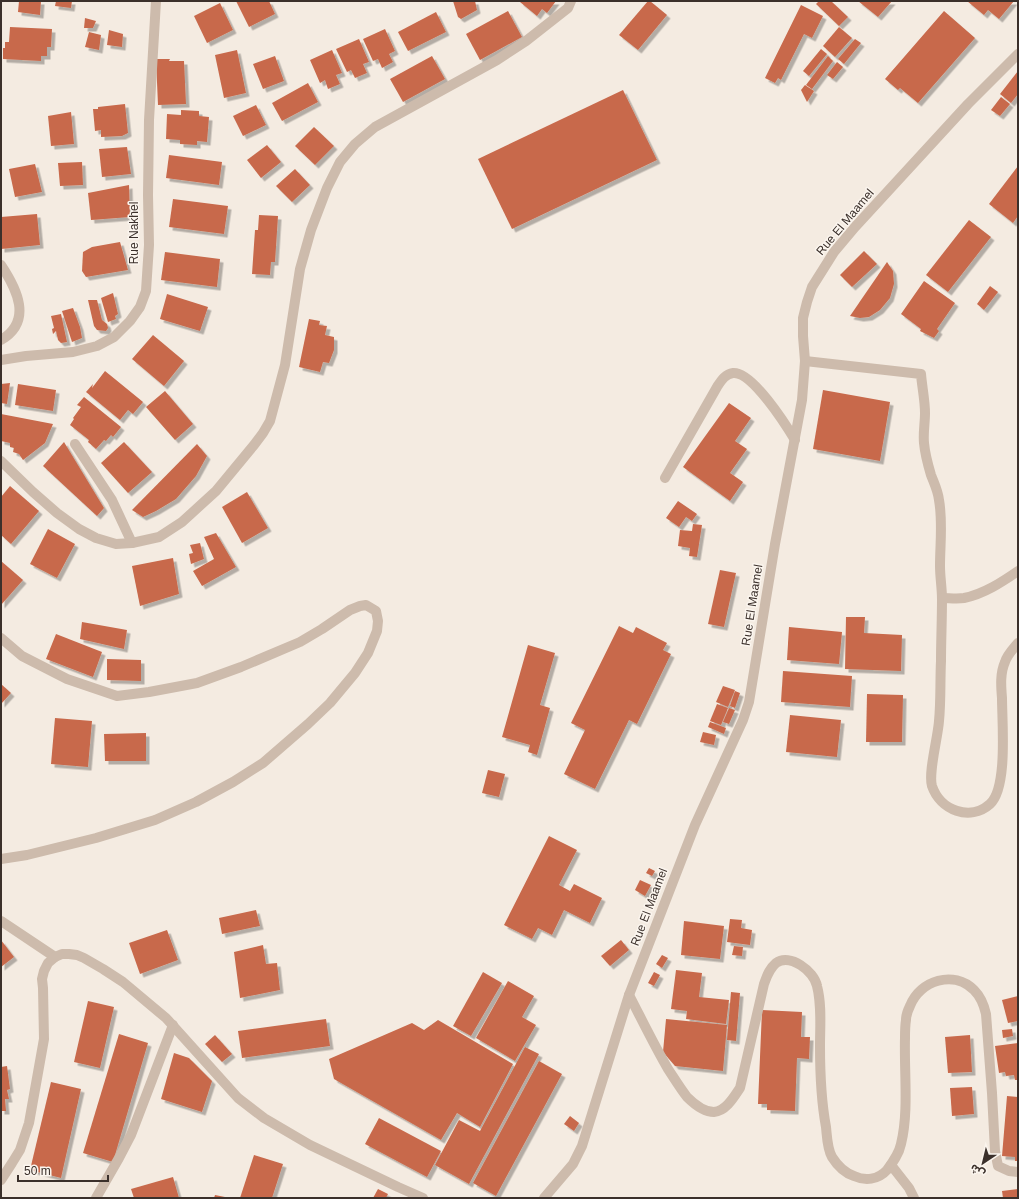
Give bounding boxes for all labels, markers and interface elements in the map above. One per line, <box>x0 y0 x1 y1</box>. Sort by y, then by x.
street label: Rue El Maamel <box>813 186 877 258</box>
street label: Rue Nakhel <box>127 202 141 264</box>
street label: Rue El Maamel <box>739 563 765 647</box>
street label: Rue El Maamel <box>628 866 670 948</box>
north arrow <box>963 1143 1003 1183</box>
scale bar <box>18 1157 108 1183</box>
text: ش <box>968 1161 987 1180</box>
text: 50 m <box>24 1164 51 1178</box>

